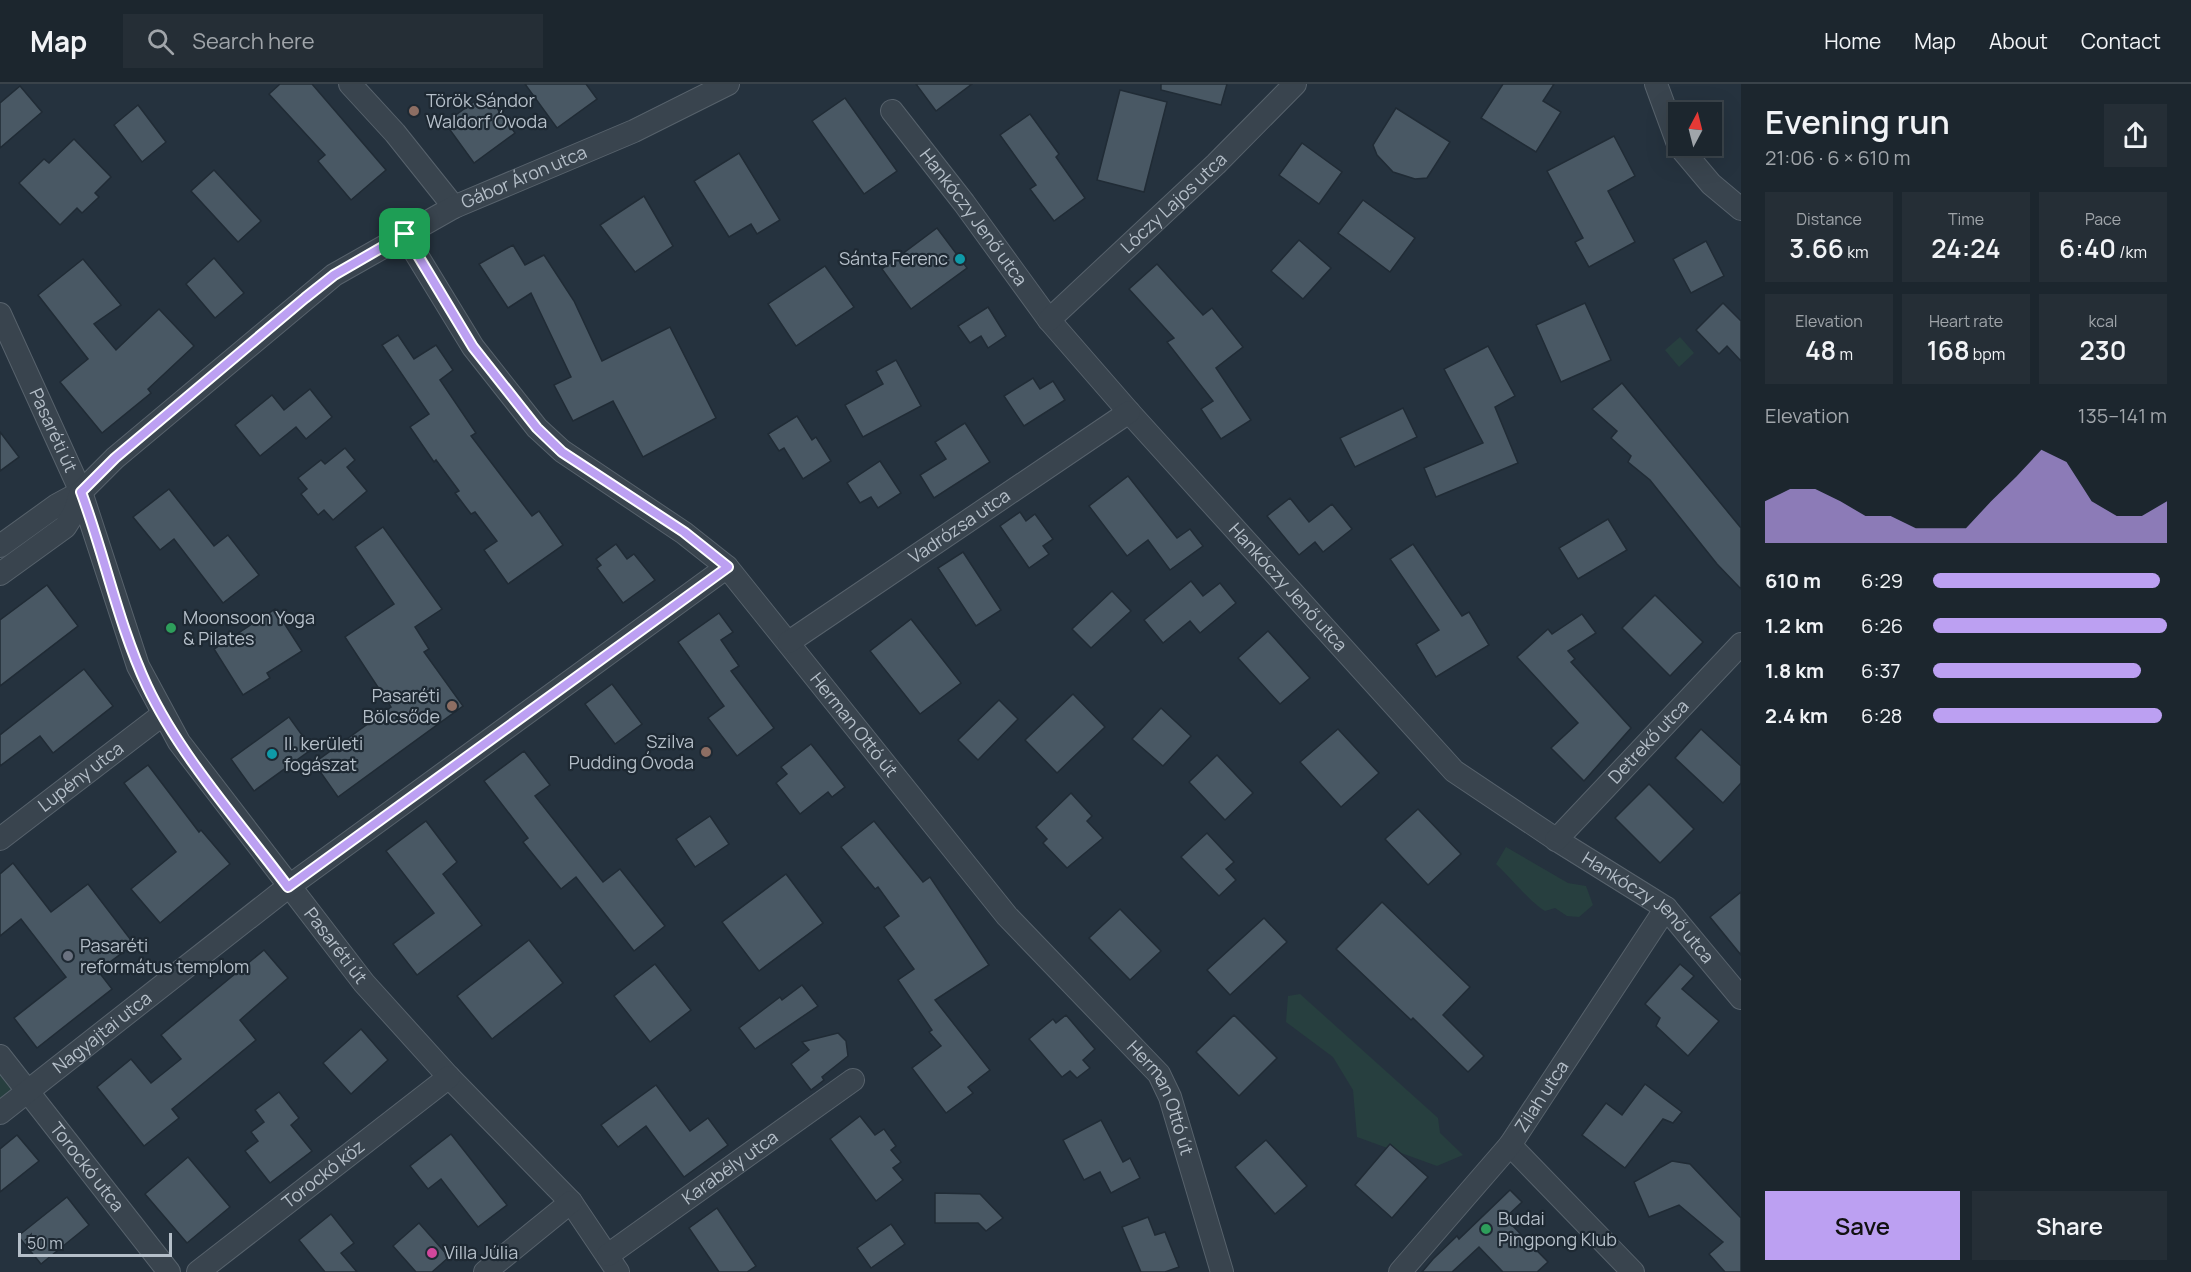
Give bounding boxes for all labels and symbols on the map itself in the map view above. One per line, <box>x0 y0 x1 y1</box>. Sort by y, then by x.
place label: Török Sándor Waldorf Óvoda <box>426 88 547 133</box>
north arrow <box>1668 102 1722 156</box>
marker: Török Sándor Waldorf Óvoda <box>407 104 421 118</box>
street label: Gábor Áron utca <box>457 139 590 214</box>
street label: Hankóczy Jenő utca <box>915 143 1033 290</box>
street label: Lóczy Lajos utca <box>1115 147 1232 258</box>
pin <box>379 208 430 259</box>
place label: Sánta Ferenc <box>839 246 948 270</box>
marker: Sánta Ferenc <box>953 252 967 266</box>
street label: Pasaréti út <box>24 384 83 476</box>
street label: Vadrózsa utca <box>904 483 1014 569</box>
street label: Hankóczy Jenő utca <box>1224 517 1353 656</box>
place label: Moonsoon Yoga & Pilates <box>183 605 315 650</box>
marker: Moonsoon Yoga & Pilates <box>164 621 178 635</box>
street label: Herman Ottó út <box>805 667 904 782</box>
place label: Pasaréti Bölcsőde <box>363 683 440 728</box>
street label: Detrekő utca <box>1602 694 1693 788</box>
marker: Pasaréti Bölcsőde <box>445 699 459 713</box>
place label: Szilva Pudding Óvoda <box>569 729 694 774</box>
place label: II. kerületi fogászat <box>284 731 363 776</box>
street label: Lupény utca <box>33 736 128 817</box>
marker: Szilva Pudding Óvoda <box>699 745 713 759</box>
marker: II. kerületi fogászat <box>265 747 279 761</box>
street label: Hankóczy Jenő utca <box>1578 846 1720 968</box>
street label: Pasaréti út <box>299 902 373 988</box>
place label: Pasaréti református templom <box>80 933 249 978</box>
marker: Pasaréti református templom <box>61 949 75 963</box>
street label: Nagyajtai utca <box>47 986 156 1078</box>
street label: Herman Ottó út <box>1122 1035 1200 1158</box>
street label: Zilah utca <box>1509 1055 1573 1137</box>
street label: Torockó utca <box>45 1117 130 1216</box>
street label: Karabély utca <box>677 1124 782 1210</box>
street label: Torockó köz <box>277 1134 369 1213</box>
place label: Budai Pingpong Klub <box>1498 1206 1617 1251</box>
marker: Budai Pingpong Klub <box>1479 1222 1493 1236</box>
scale bar <box>18 1230 172 1258</box>
place label: Villa Júlia <box>444 1240 518 1264</box>
marker: Villa Júlia <box>425 1246 439 1260</box>

